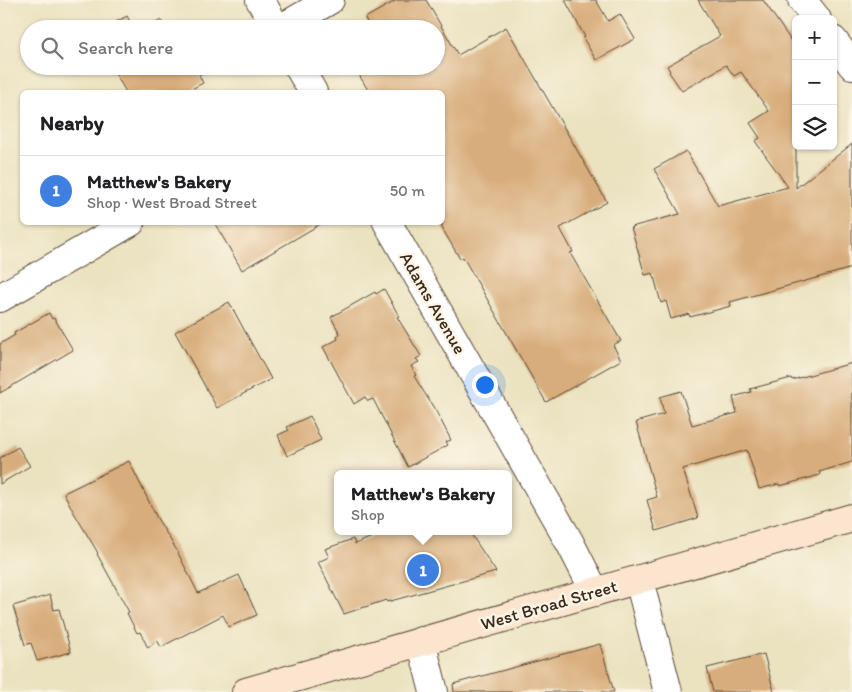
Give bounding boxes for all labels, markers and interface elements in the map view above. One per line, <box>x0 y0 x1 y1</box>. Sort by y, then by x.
map controls <box>792 15 837 150</box>
button: + <box>792 15 837 60</box>
search box <box>20 20 445 75</box>
icon: search <box>38 34 66 62</box>
text: Search here <box>78 36 173 59</box>
button: − <box>792 60 837 105</box>
button: layers <box>792 105 837 150</box>
text: Nearby <box>40 110 104 135</box>
text: Matthew's Bakery <box>87 170 231 193</box>
text: 1 <box>52 181 60 200</box>
text: 50 m <box>390 181 425 200</box>
text: Shop · West Broad Street <box>87 193 257 212</box>
street label: Adams Avenue <box>395 248 471 358</box>
your location <box>472 372 498 398</box>
popup <box>334 470 512 535</box>
text: Matthew's Bakery <box>351 482 495 505</box>
text: Shop <box>351 505 385 524</box>
pin: 1 <box>407 551 439 589</box>
street label: West Broad Street <box>478 575 620 635</box>

